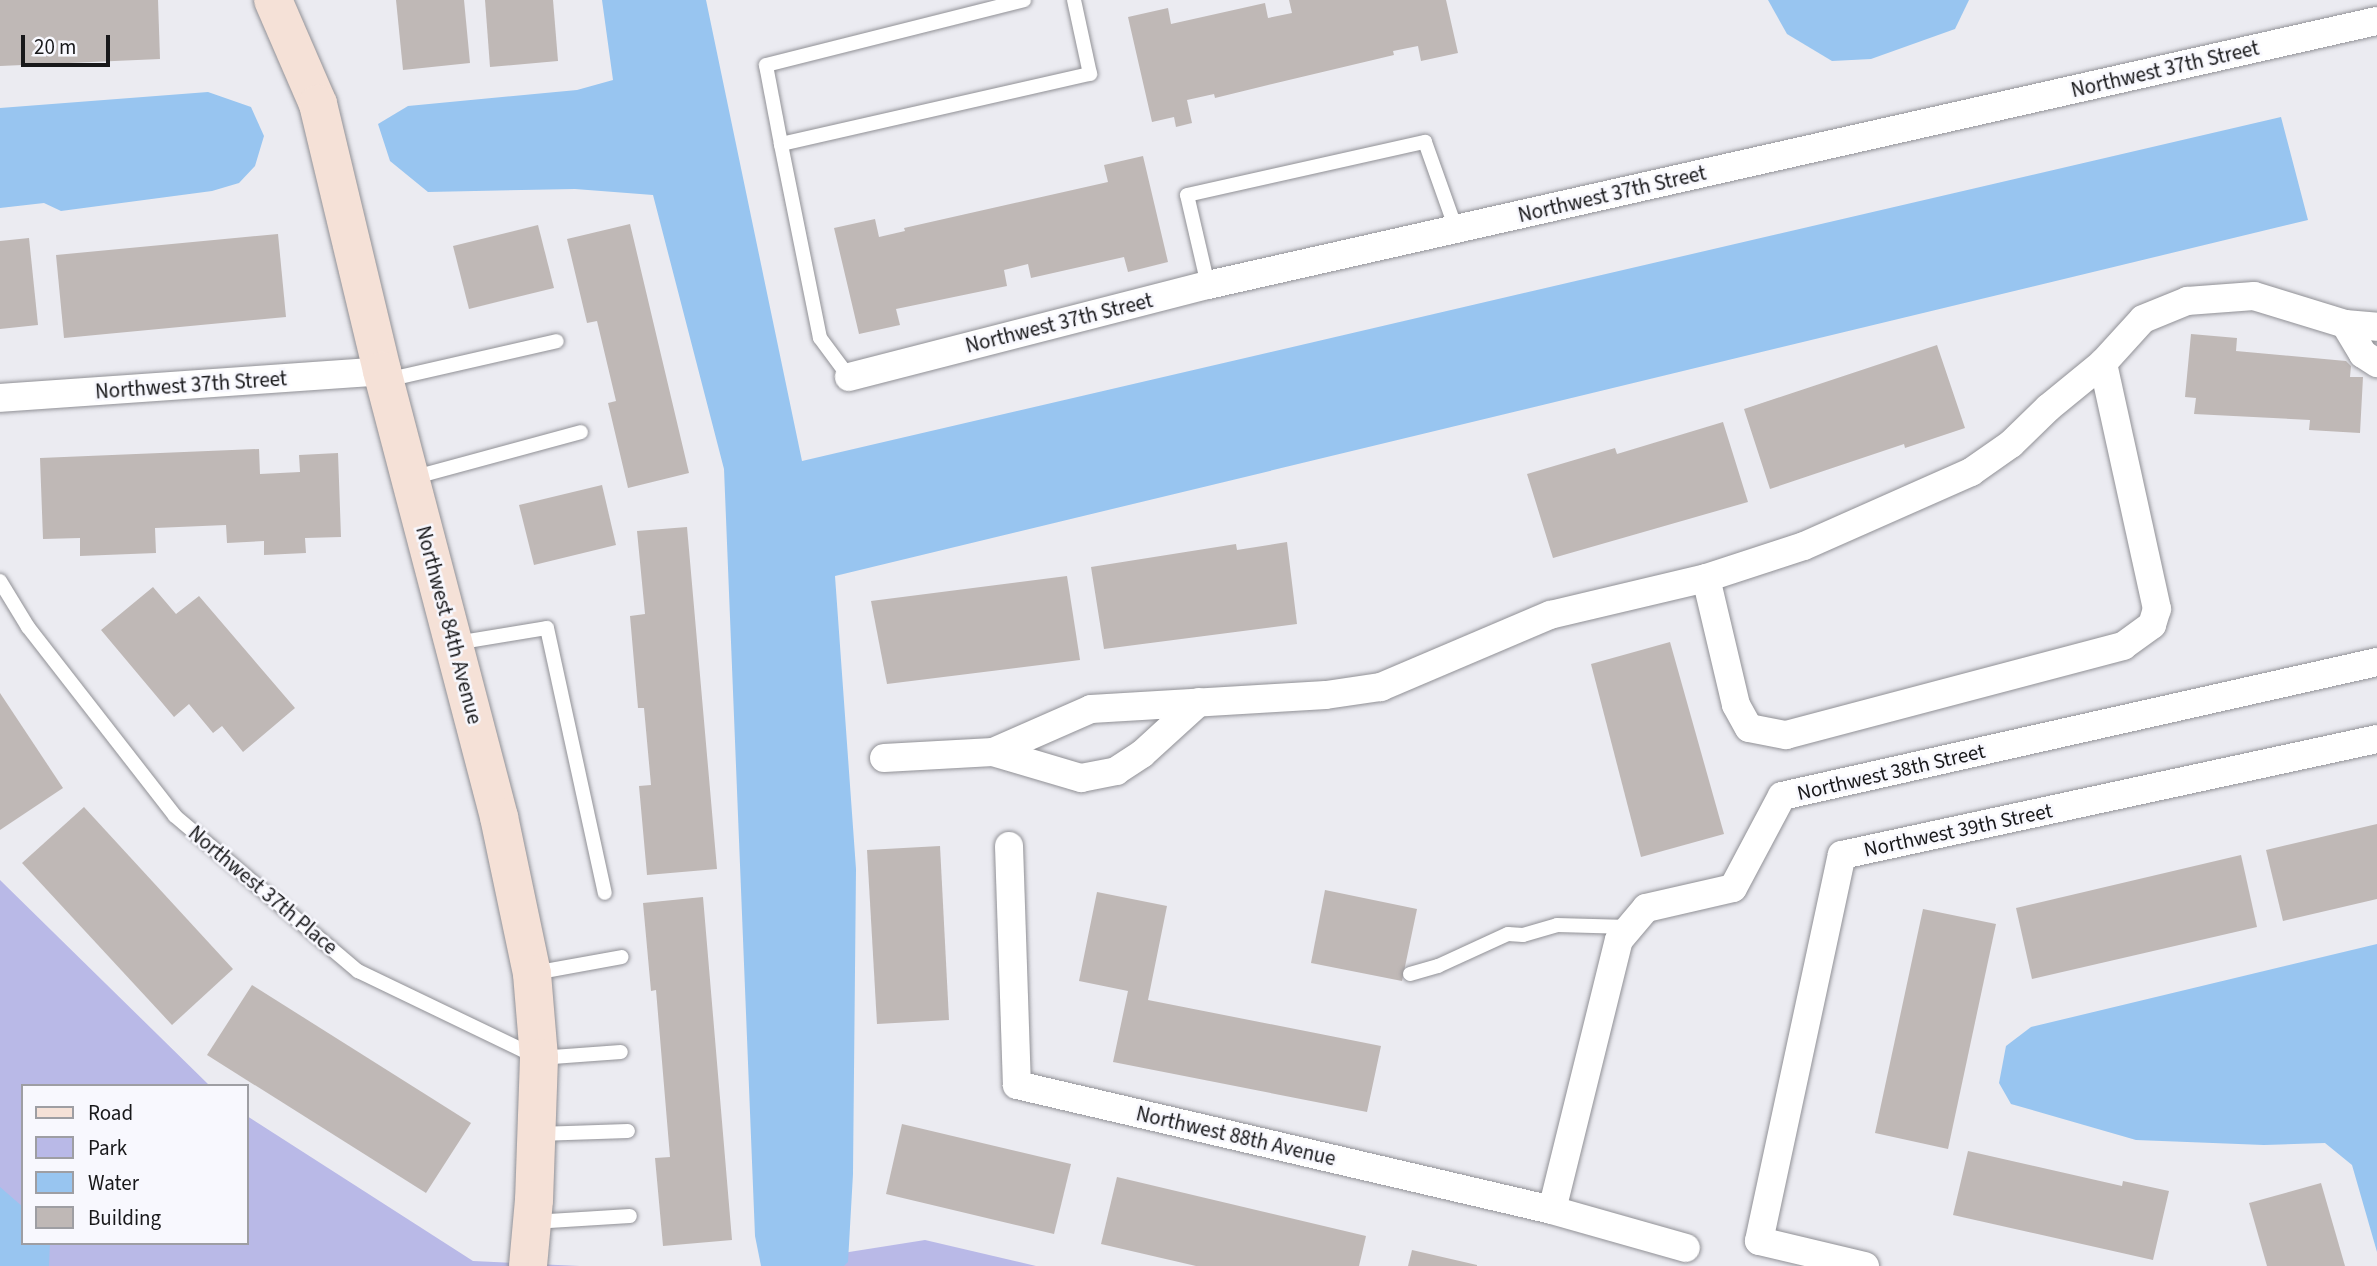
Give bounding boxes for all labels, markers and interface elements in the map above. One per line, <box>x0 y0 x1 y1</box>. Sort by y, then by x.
scale bar <box>24 21 114 65</box>
text: 20 m <box>34 32 76 62</box>
street label: Northwest 37th Street <box>2069 35 2261 103</box>
street label: Northwest 37th Street <box>1516 160 1708 228</box>
street label: Northwest 37th Street <box>963 288 1155 358</box>
street label: Northwest 37th Street <box>94 366 288 404</box>
street label: Northwest 84th Avenue <box>410 523 488 727</box>
street label: Northwest 38th Street <box>1795 738 1987 806</box>
street label: Northwest 39th Street <box>1861 798 2055 862</box>
street label: Northwest 37th Place <box>183 820 343 960</box>
legend <box>21 1084 248 1245</box>
text: Road <box>88 1098 133 1128</box>
street label: Northwest 88th Avenue <box>1134 1101 1338 1171</box>
text: Park <box>88 1133 127 1163</box>
text: Water <box>88 1168 139 1198</box>
text: Building <box>88 1203 161 1233</box>

